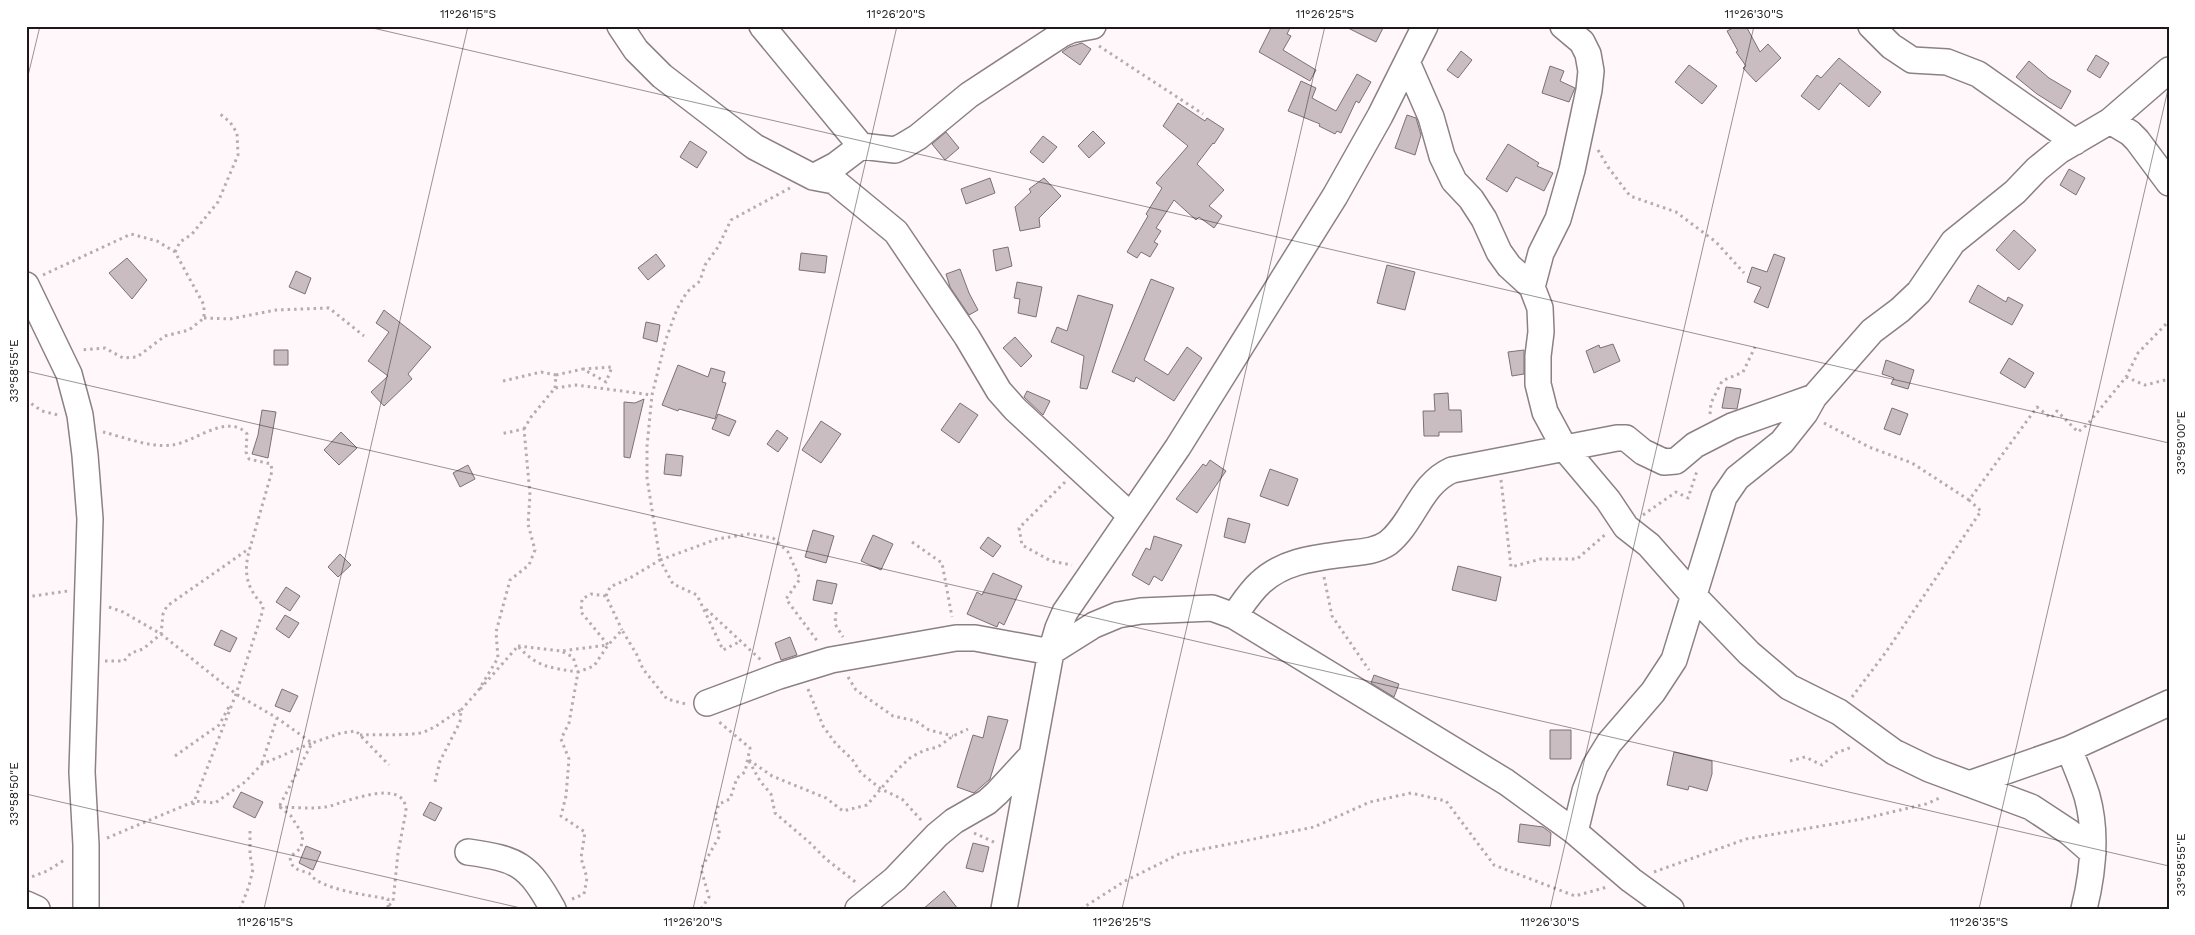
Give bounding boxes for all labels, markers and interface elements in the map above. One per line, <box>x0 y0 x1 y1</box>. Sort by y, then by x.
text: 11°26'15"S <box>440 7 496 21</box>
text: 11°26'20"S <box>867 7 925 21</box>
text: 11°26'25"S <box>1296 7 1354 21</box>
text: 11°26'30"S <box>1725 7 1783 21</box>
text: 33°58'55"E <box>7 339 21 403</box>
text: 33°59'00"E <box>2174 411 2188 475</box>
text: 33°58'50"E <box>7 762 21 826</box>
text: 33°58'55"E <box>2174 833 2188 897</box>
text: 11°26'15"S <box>237 915 293 929</box>
text: 11°26'20"S <box>664 915 722 929</box>
text: 11°26'25"S <box>1093 915 1151 929</box>
text: 11°26'30"S <box>1521 915 1579 929</box>
text: 11°26'35"S <box>1950 915 2008 929</box>

